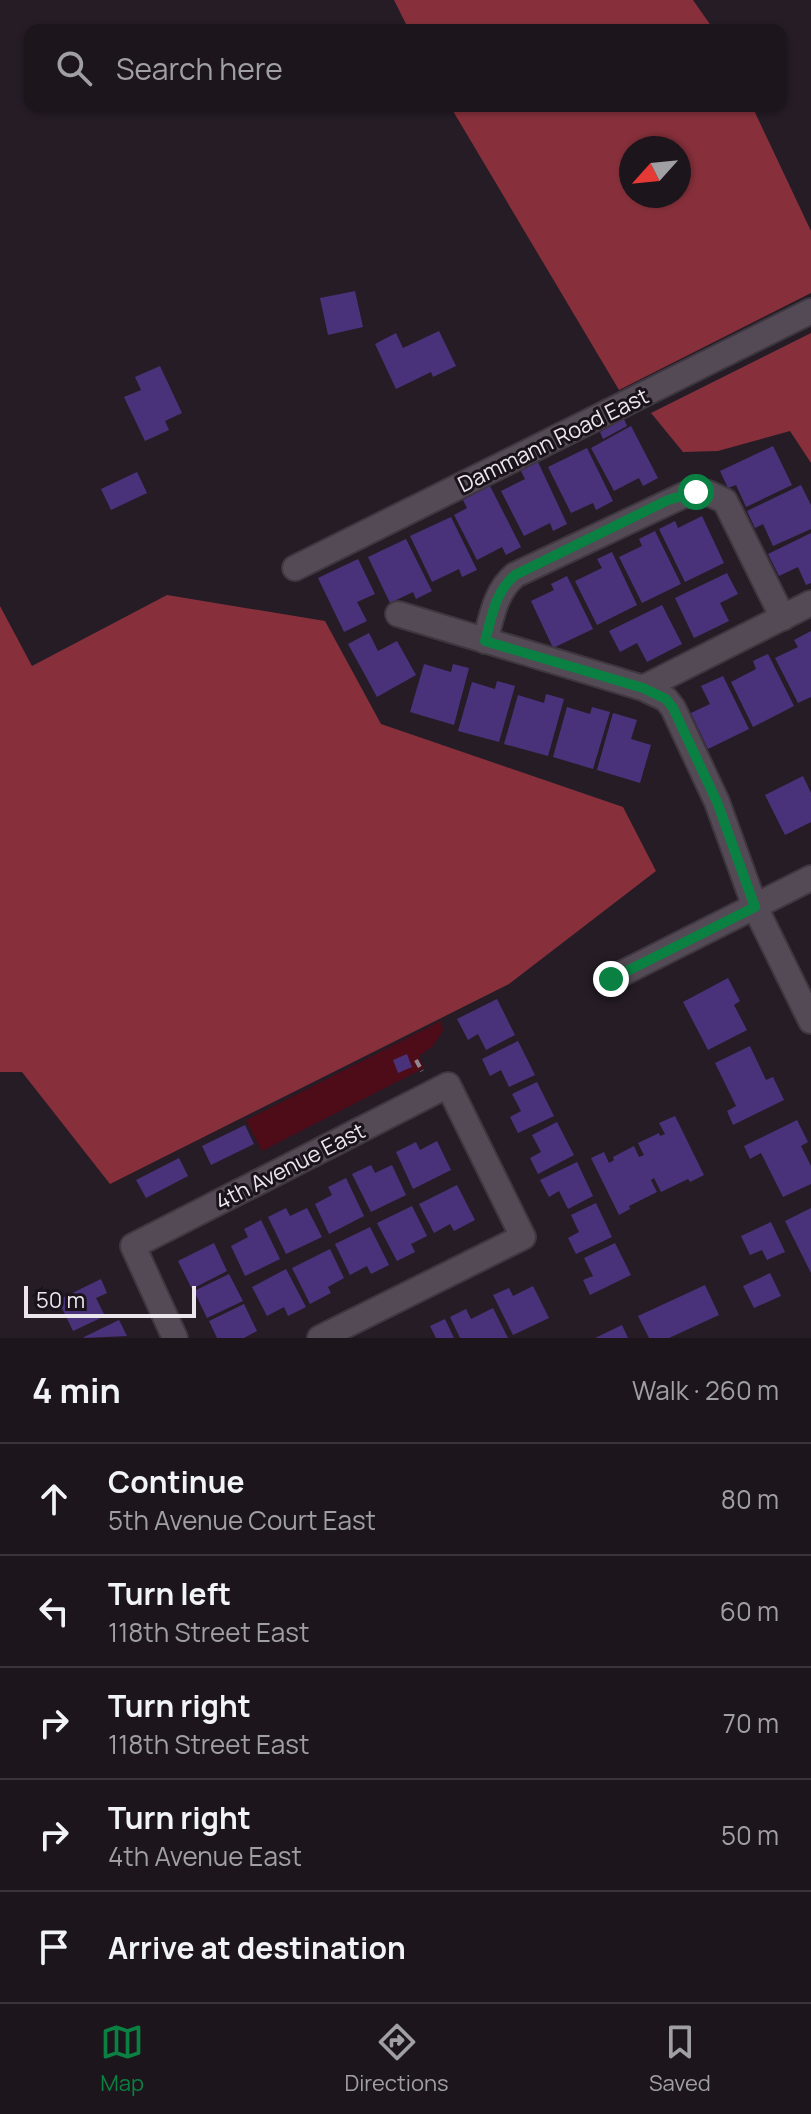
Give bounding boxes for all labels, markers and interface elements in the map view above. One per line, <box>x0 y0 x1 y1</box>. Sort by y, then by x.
search box <box>24 24 787 112</box>
icon: search <box>52 46 96 90</box>
text: Search here <box>116 48 283 89</box>
north arrow <box>619 136 691 208</box>
street label: Dammann Road East <box>453 381 654 499</box>
route start <box>678 474 714 510</box>
route end <box>593 961 629 997</box>
street label: 4th Avenue East <box>210 1115 370 1217</box>
scale bar <box>24 1282 196 1318</box>
text: 50 m <box>36 1285 85 1315</box>
text: 4 min <box>32 1367 121 1413</box>
text: Walk · 260 m <box>632 1372 779 1408</box>
text: Continue <box>108 1461 244 1502</box>
icon: ahead <box>32 1477 76 1521</box>
text: 80 m <box>721 1481 779 1517</box>
text: 5th Avenue Court East <box>108 1502 376 1538</box>
text: Turn left <box>108 1573 231 1614</box>
icon: left <box>32 1589 76 1633</box>
text: 60 m <box>720 1593 779 1629</box>
text: 118th Street East <box>108 1614 309 1650</box>
text: Turn right <box>108 1685 251 1726</box>
icon: right <box>32 1701 76 1745</box>
text: 70 m <box>723 1705 779 1741</box>
text: 118th Street East <box>108 1726 309 1762</box>
text: Turn right <box>108 1797 251 1838</box>
icon: right <box>32 1813 76 1857</box>
text: 50 m <box>721 1817 779 1853</box>
text: 4th Avenue East <box>108 1838 302 1874</box>
icon: arrive <box>32 1925 76 1969</box>
text: Arrive at destination <box>108 1927 406 1968</box>
tab: Map <box>100 2020 144 2098</box>
tab: Directions <box>344 2020 449 2098</box>
tab: Saved <box>649 2020 711 2098</box>

